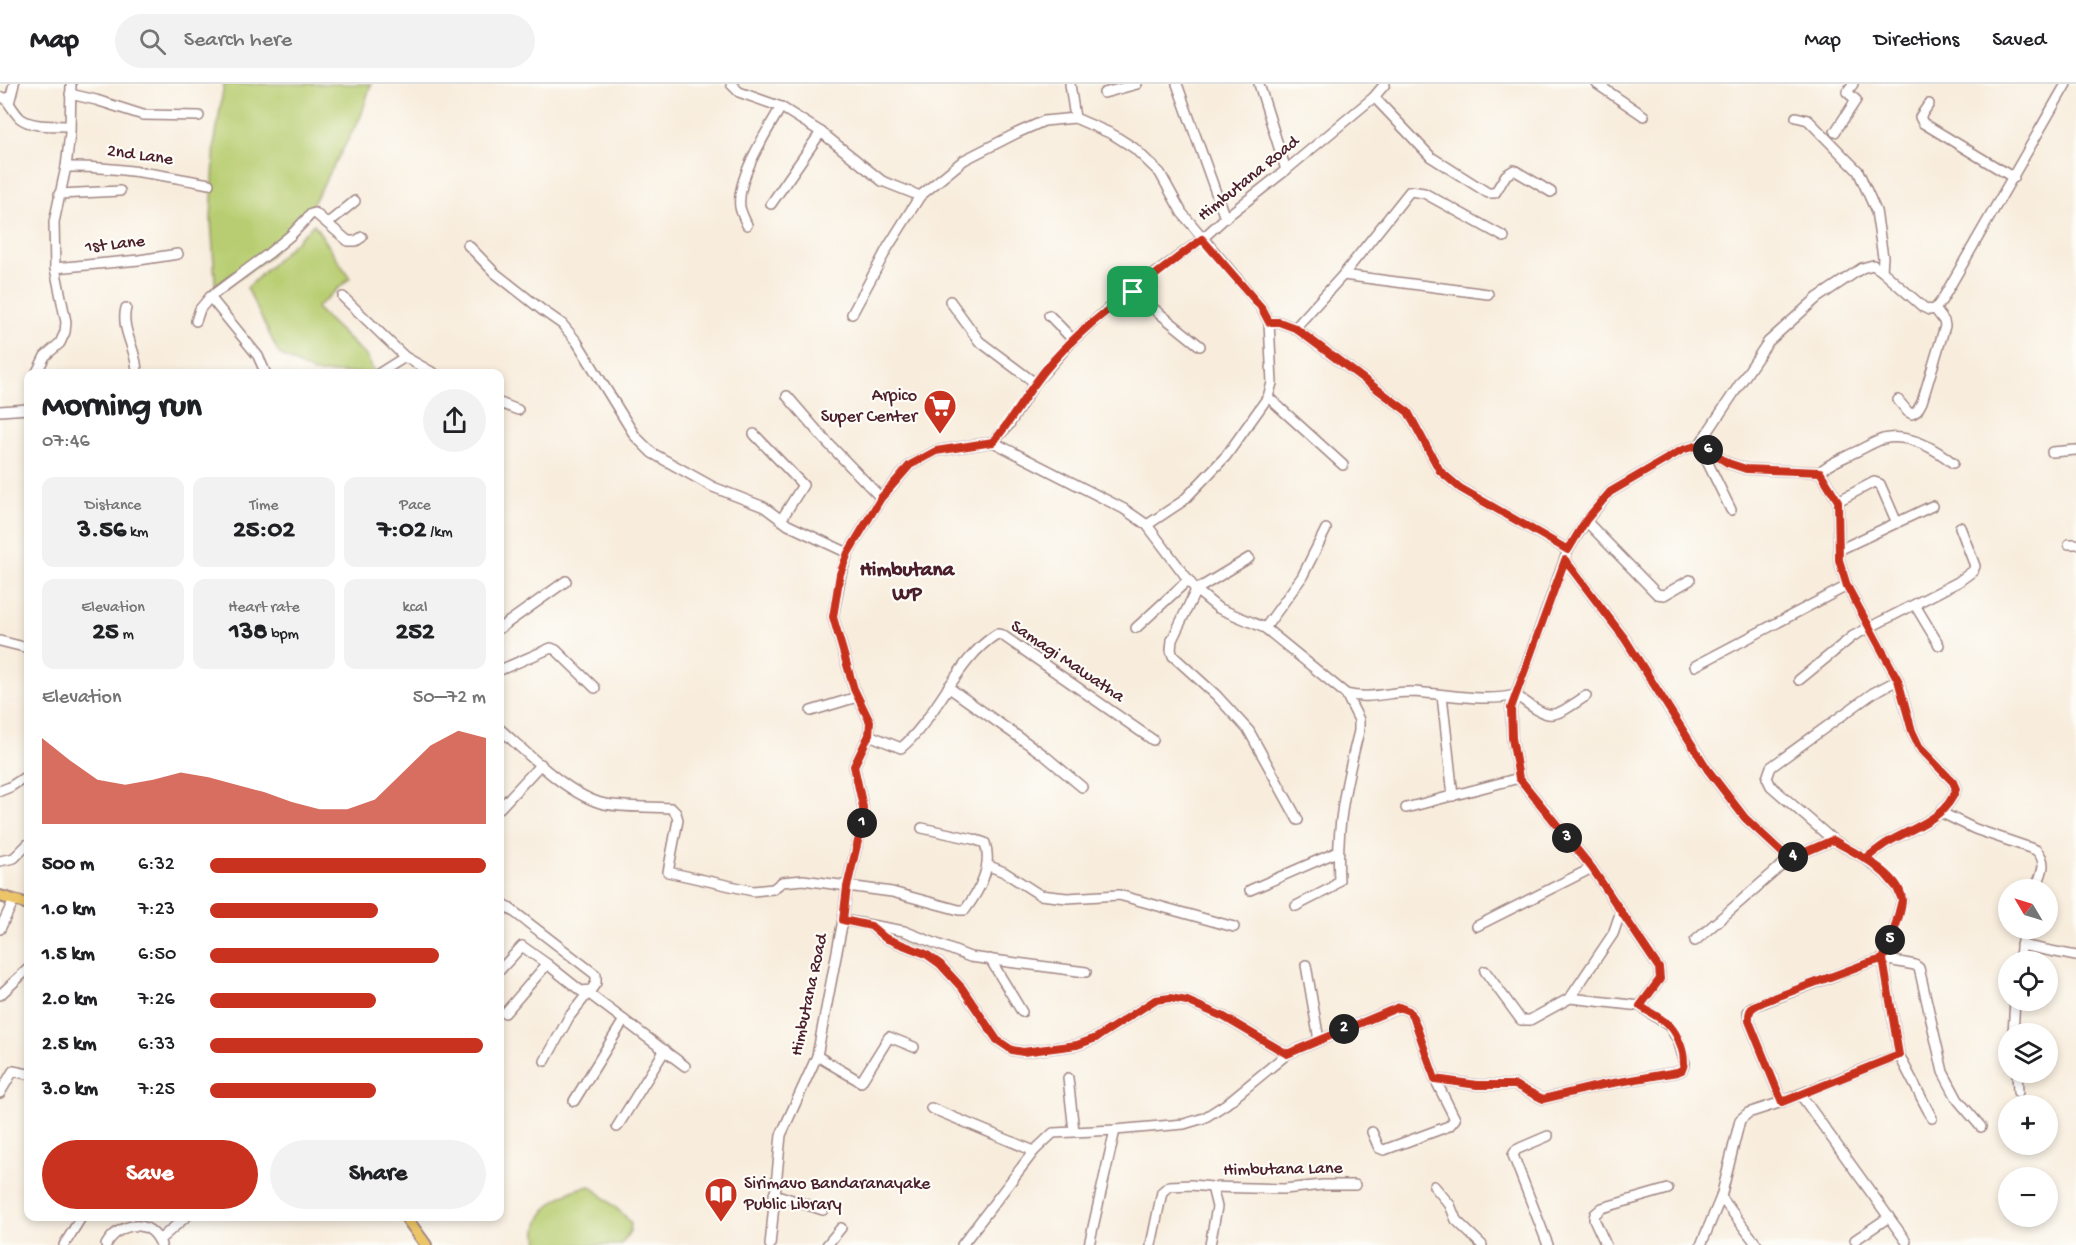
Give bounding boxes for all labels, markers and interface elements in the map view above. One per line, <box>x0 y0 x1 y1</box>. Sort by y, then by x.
search box <box>115 14 535 68</box>
text: Map <box>30 25 79 58</box>
icon: search <box>136 25 169 58</box>
text: Search here <box>184 28 292 54</box>
text: Map <box>1804 29 1841 54</box>
text: Directions <box>1874 29 1959 54</box>
text: Saved <box>1992 29 2046 54</box>
street label: Himbutana Road <box>1194 131 1305 226</box>
street label: 2nd Lane <box>106 141 175 171</box>
street label: 1st Lane <box>83 231 147 259</box>
pin <box>1107 266 1158 317</box>
icon: arrive <box>1116 275 1149 308</box>
place label: Arpico Super Center <box>821 386 919 428</box>
supermarket icon: Arpico Super Center <box>922 388 958 435</box>
text: Morning run <box>42 389 202 427</box>
button: share <box>423 389 486 452</box>
text: 07:46 <box>42 431 90 454</box>
pin: 6 <box>1693 435 1723 465</box>
text: 6 <box>1704 440 1712 459</box>
text: Distance <box>85 497 141 516</box>
text: Time <box>249 497 279 516</box>
text: Pace <box>399 497 431 516</box>
text: 3.56 <box>78 516 126 547</box>
text: 25:02 <box>233 516 295 547</box>
text: 7:02 <box>377 516 427 547</box>
text: km <box>126 524 148 543</box>
text: /km <box>427 524 453 543</box>
district label: Himbutana WP <box>860 559 955 608</box>
text: Elevation <box>81 599 145 618</box>
text: Heart rate <box>228 599 300 618</box>
text: kcal <box>403 599 427 618</box>
street label: Samagi Mawatha <box>1006 616 1129 708</box>
text: 25 <box>92 618 119 649</box>
text: 138 <box>229 618 267 649</box>
text: 252 <box>395 618 435 649</box>
text: m <box>119 626 134 645</box>
text: bpm <box>267 626 299 645</box>
text: Elevation <box>42 687 122 710</box>
text: 50–72 m <box>413 687 486 710</box>
pin: 1 <box>847 808 877 838</box>
text: 1 <box>859 813 865 832</box>
pin: 3 <box>1552 823 1582 853</box>
text: 3 <box>1563 828 1571 847</box>
pin: 4 <box>1778 842 1808 872</box>
text: 4 <box>1789 847 1797 866</box>
text: 500 m <box>42 854 94 877</box>
text: 6:32 <box>138 854 175 877</box>
north arrow <box>1998 879 2058 939</box>
map controls <box>1998 879 2058 1227</box>
text: 1.0 km <box>42 899 96 922</box>
text: 7:23 <box>138 899 175 922</box>
pin: 5 <box>1875 925 1905 955</box>
text: 5 <box>1886 930 1894 949</box>
street label: Himbutana Road <box>787 931 834 1058</box>
text: 1.5 km <box>42 944 95 967</box>
text: 6:50 <box>138 944 176 967</box>
button: locate <box>1998 951 2058 1011</box>
text: 2.0 km <box>42 989 97 1012</box>
text: 7:26 <box>138 989 175 1012</box>
pin: 2 <box>1329 1014 1359 1044</box>
text: 2 <box>1340 1019 1348 1038</box>
button: layers <box>1998 1023 2058 1083</box>
text: 2.5 km <box>42 1034 96 1057</box>
text: 6:33 <box>138 1034 175 1057</box>
text: 3.0 km <box>42 1079 98 1102</box>
text: 7:25 <box>138 1079 175 1102</box>
button: + <box>1998 1095 2058 1155</box>
button: Save <box>42 1140 258 1209</box>
button: Share <box>270 1140 486 1209</box>
street label: Himbutana Lane <box>1223 1158 1344 1182</box>
button: − <box>1998 1167 2058 1227</box>
place label: Sirimavo Bandaranayake Public Library <box>743 1174 931 1216</box>
library icon: Sirimavo Bandaranayake Public Library <box>703 1176 739 1223</box>

